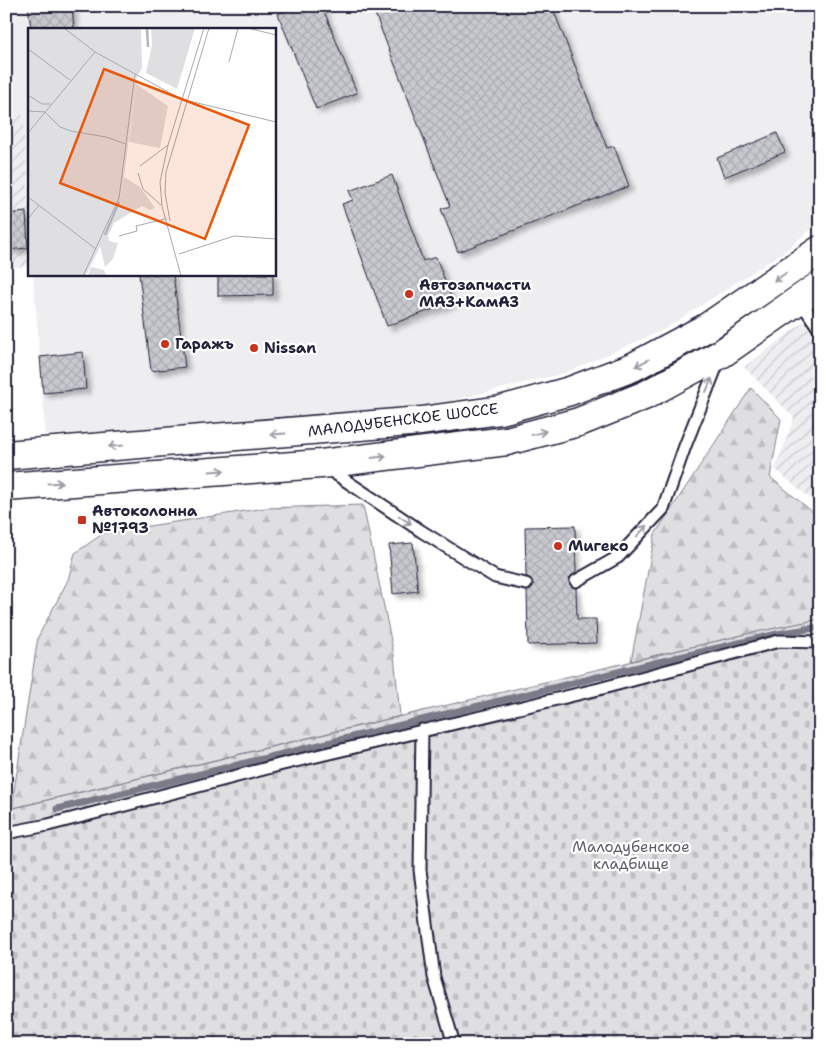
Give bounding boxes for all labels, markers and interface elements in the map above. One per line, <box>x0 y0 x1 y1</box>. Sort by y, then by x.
inset map <box>28 28 275 275</box>
one-way arrow <box>773 272 787 282</box>
place label: Автозапчасти МАЗ+КамАЗ <box>419 275 532 312</box>
marker: Автозапчасти МАЗ+КамАЗ <box>403 288 415 300</box>
place label: Гаражъ <box>175 334 234 354</box>
marker: Гаражъ <box>159 338 171 350</box>
place label: Nissan <box>264 338 316 358</box>
marker: Nissan <box>248 342 260 354</box>
one-way arrow <box>634 358 649 368</box>
one-way arrow <box>705 378 714 393</box>
street label: МАЛОДУБЕНСКОЕ ШОССЕ <box>307 398 499 442</box>
one-way arrow <box>531 427 547 437</box>
one-way arrow <box>271 429 287 438</box>
one-way arrow <box>109 442 125 451</box>
one-way arrow <box>370 452 386 462</box>
one-way arrow <box>209 467 225 476</box>
one-way arrow <box>47 479 63 488</box>
place label: Автоколонна №1793 <box>92 501 198 538</box>
marker: Автоколонна №1793 <box>76 514 88 526</box>
one-way arrow <box>398 515 412 526</box>
one-way arrow <box>636 525 648 537</box>
place label: Мигеко <box>568 536 629 556</box>
marker: Мигеко <box>552 540 564 552</box>
park label: Малодубенское кладбище <box>572 837 690 874</box>

